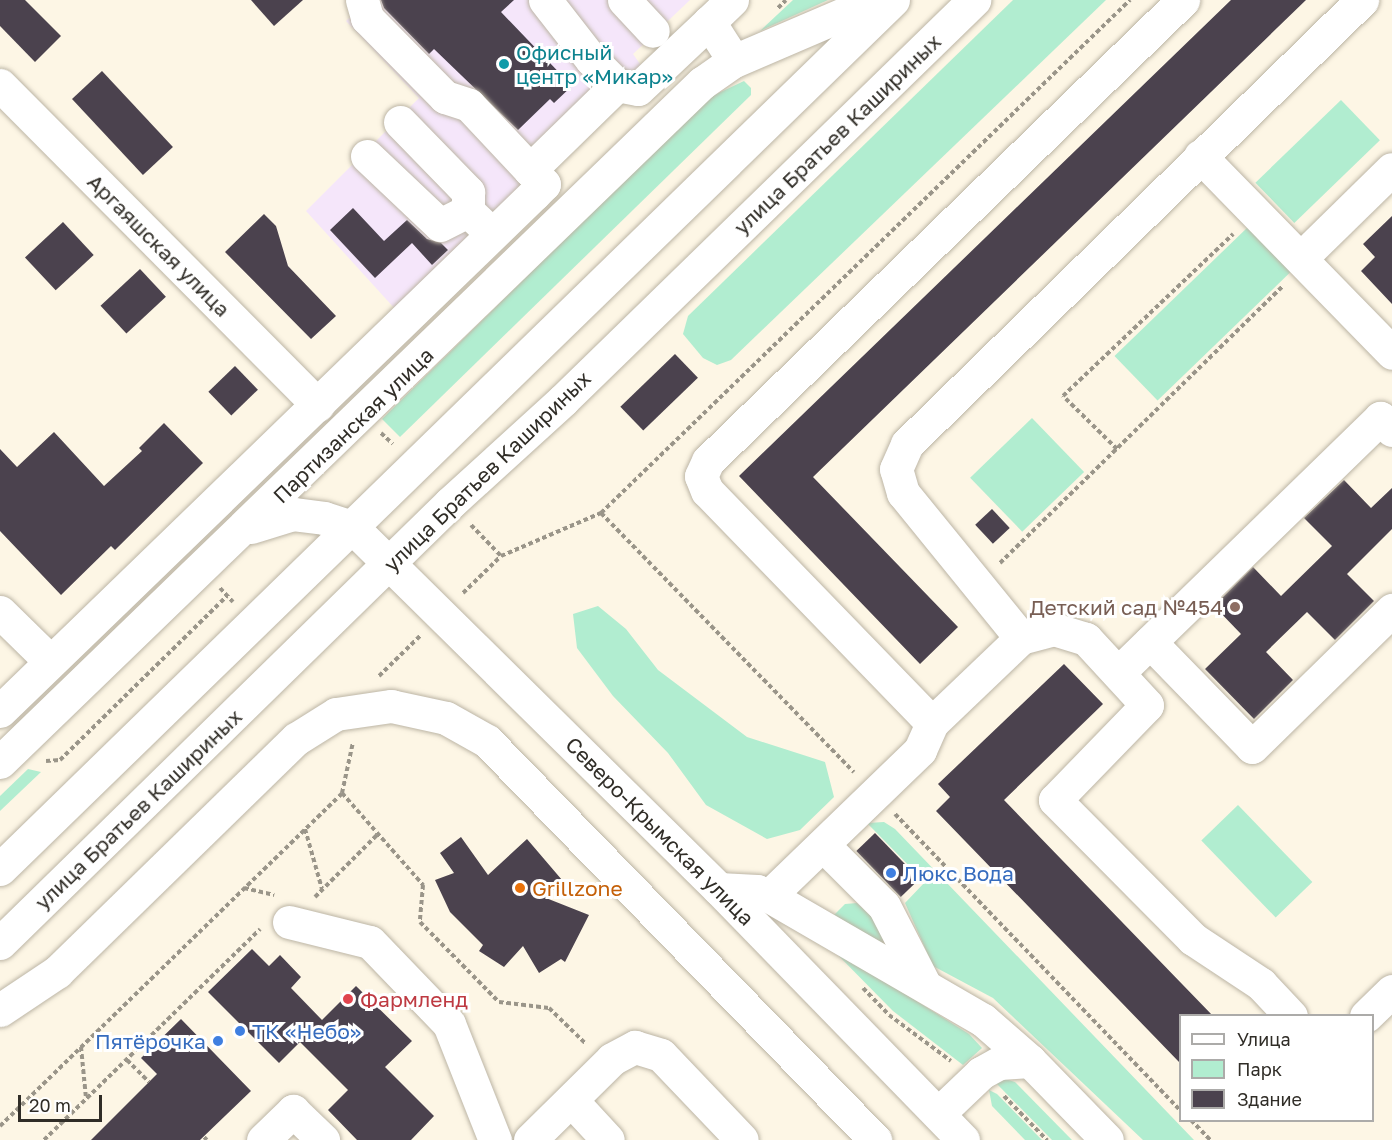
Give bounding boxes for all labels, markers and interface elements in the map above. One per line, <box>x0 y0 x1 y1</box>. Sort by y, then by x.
street label: улица Братьев Кашириных <box>728 28 946 240</box>
place label: Офисный центр «Микар» <box>516 39 673 89</box>
marker: Офисный центр «Микар» <box>497 57 511 71</box>
street label: Аргаяшская улица <box>83 169 235 321</box>
street label: Партизанская улица <box>268 342 438 508</box>
street label: улица Братьев Кашириных <box>378 365 596 577</box>
place label: Детский сад №454 <box>1029 594 1223 620</box>
marker: Детский сад №454 <box>1228 600 1242 614</box>
street label: улица Братьев Кашириных <box>29 703 247 915</box>
street label: Северо-Крымская улица <box>561 732 759 930</box>
place label: Люкс Вода <box>903 860 1014 886</box>
marker: Люкс Вода <box>884 866 898 880</box>
place label: Grillzone <box>532 875 623 901</box>
marker: Grillzone <box>513 881 527 895</box>
place label: Фармленд <box>360 986 468 1012</box>
marker: Фармленд <box>341 992 355 1006</box>
legend <box>1179 1014 1374 1122</box>
place label: ТК «Небо» <box>252 1018 361 1044</box>
marker: ТК «Небо» <box>233 1024 247 1038</box>
place label: Пятёрочка <box>95 1028 206 1054</box>
text: Улица <box>1237 1028 1291 1050</box>
marker: Пятёрочка <box>211 1034 225 1048</box>
text: Парк <box>1237 1058 1282 1080</box>
scale bar <box>21 1083 105 1121</box>
text: Здание <box>1237 1088 1302 1110</box>
text: 20 m <box>29 1094 71 1116</box>

